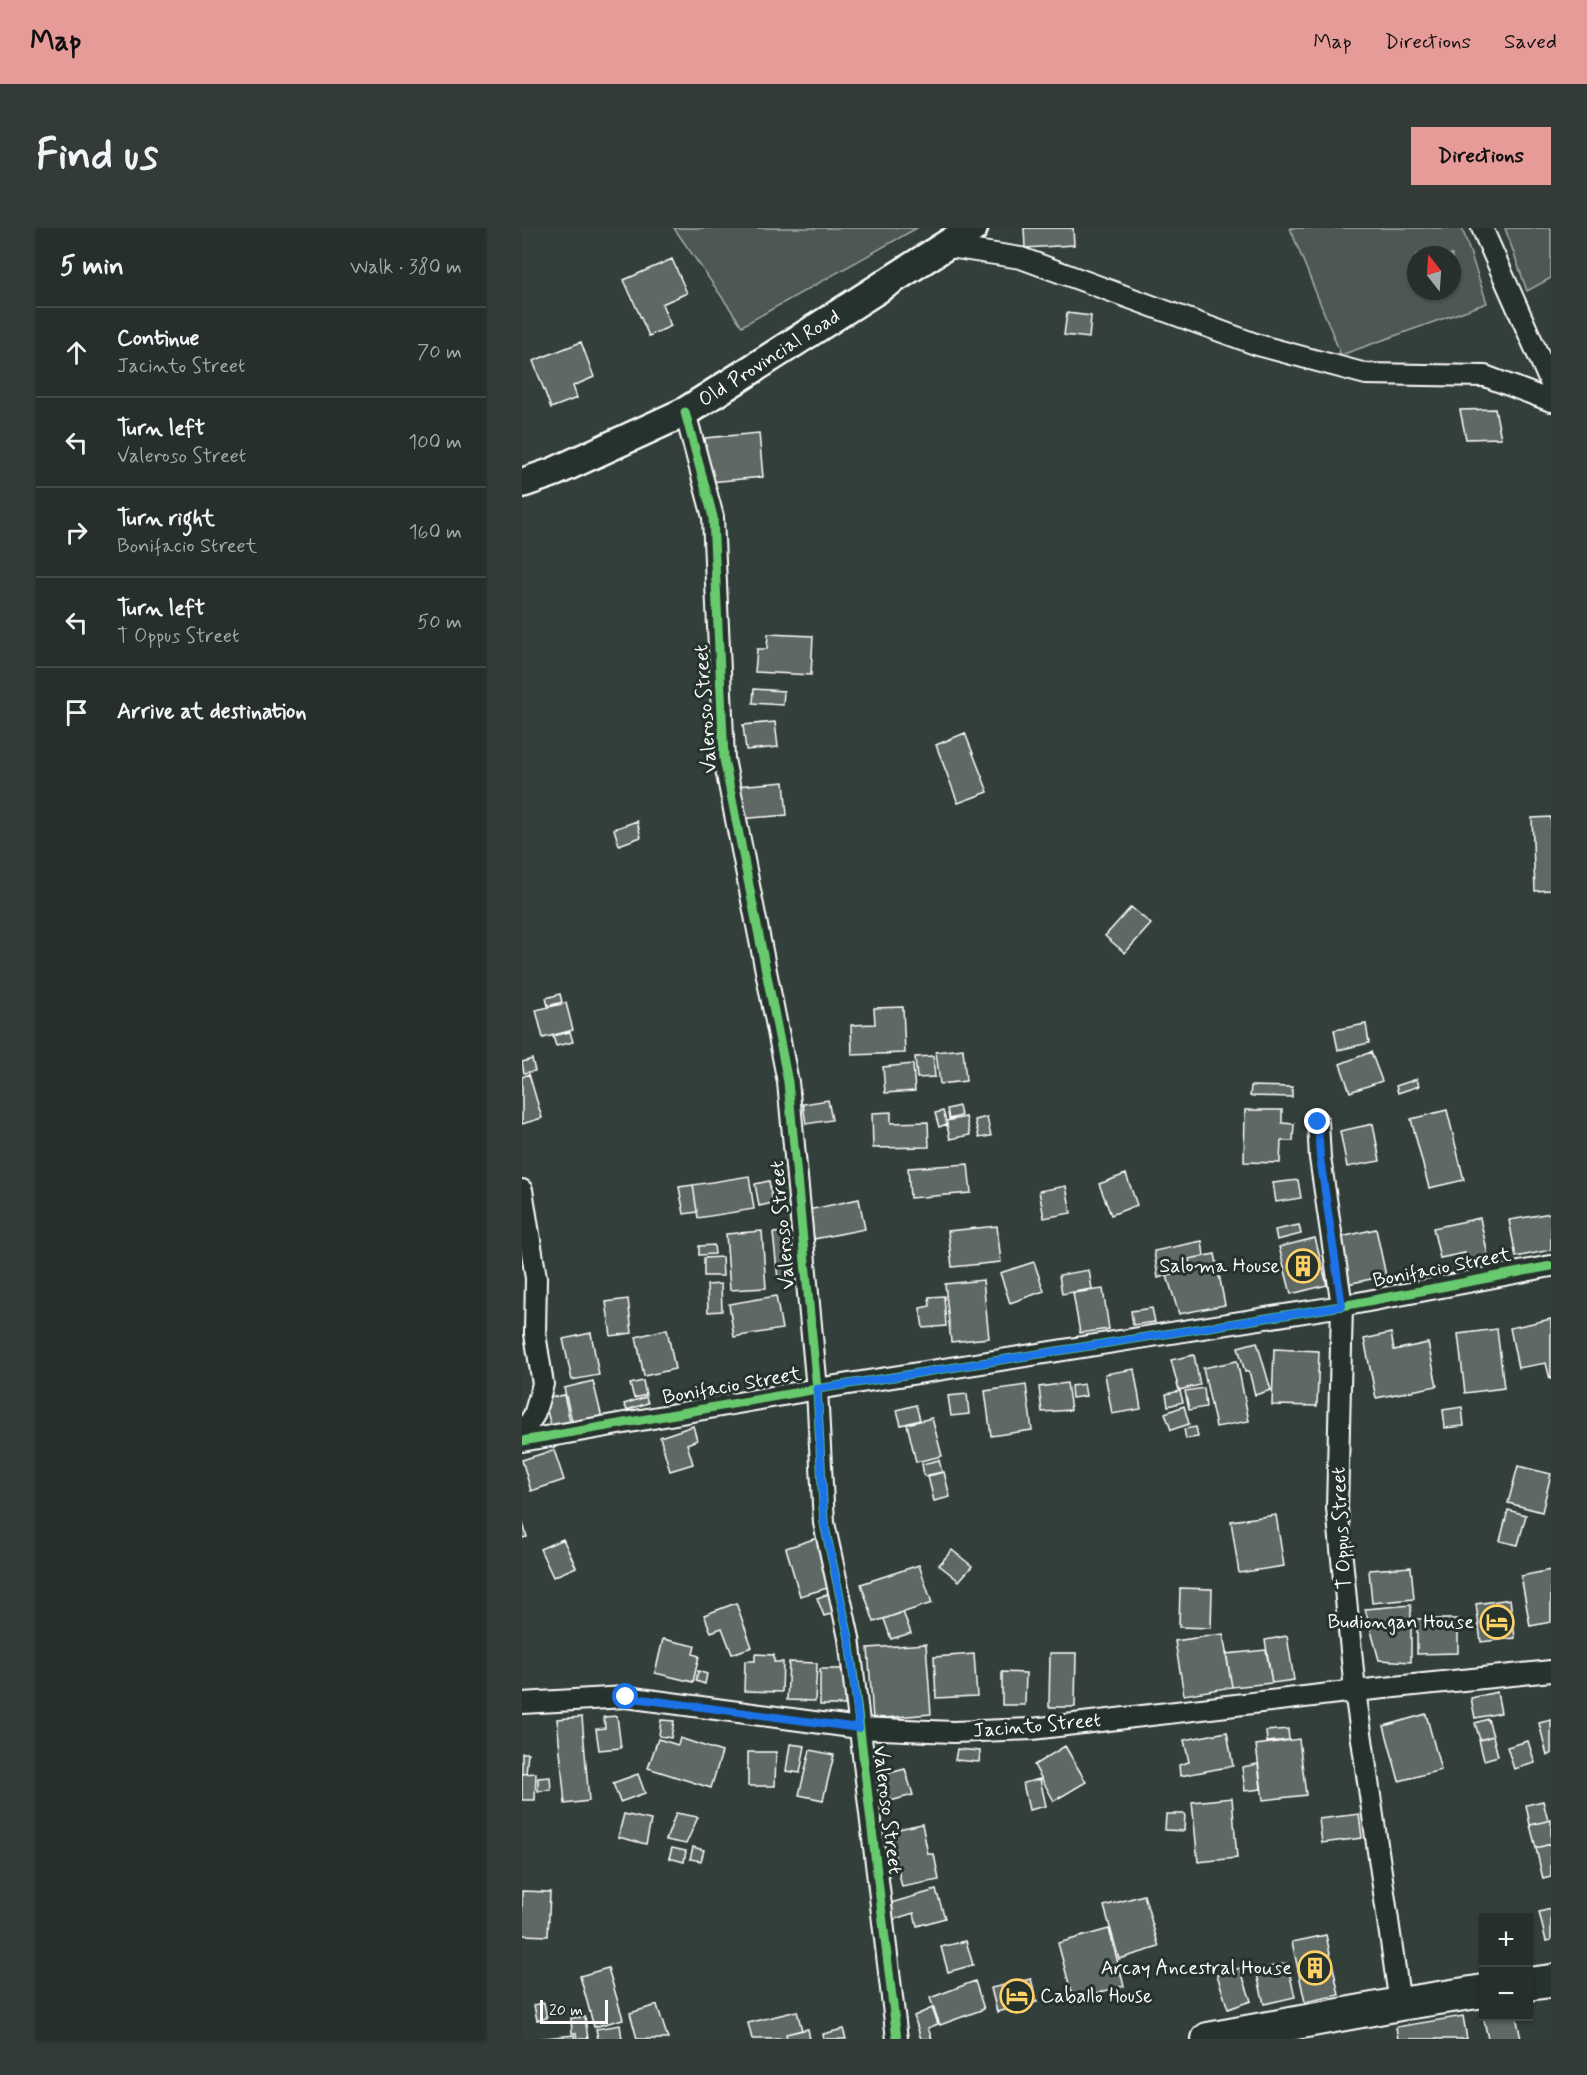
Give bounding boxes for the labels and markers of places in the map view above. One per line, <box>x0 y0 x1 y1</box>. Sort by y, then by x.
building icon: Saloma House <box>1285 1248 1321 1284</box>
place label: Saloma House <box>1159 1253 1280 1280</box>
hotel icon: Budiongan House <box>1479 1604 1515 1640</box>
place label: Budiongan House <box>1327 1609 1474 1636</box>
building icon: Arcay Ancestral House <box>1297 1950 1333 1986</box>
place label: Arcay Ancestral House <box>1101 1955 1292 1982</box>
hotel icon: Caballo House <box>999 1978 1035 2014</box>
place label: Caballo House <box>1040 1983 1152 2010</box>

